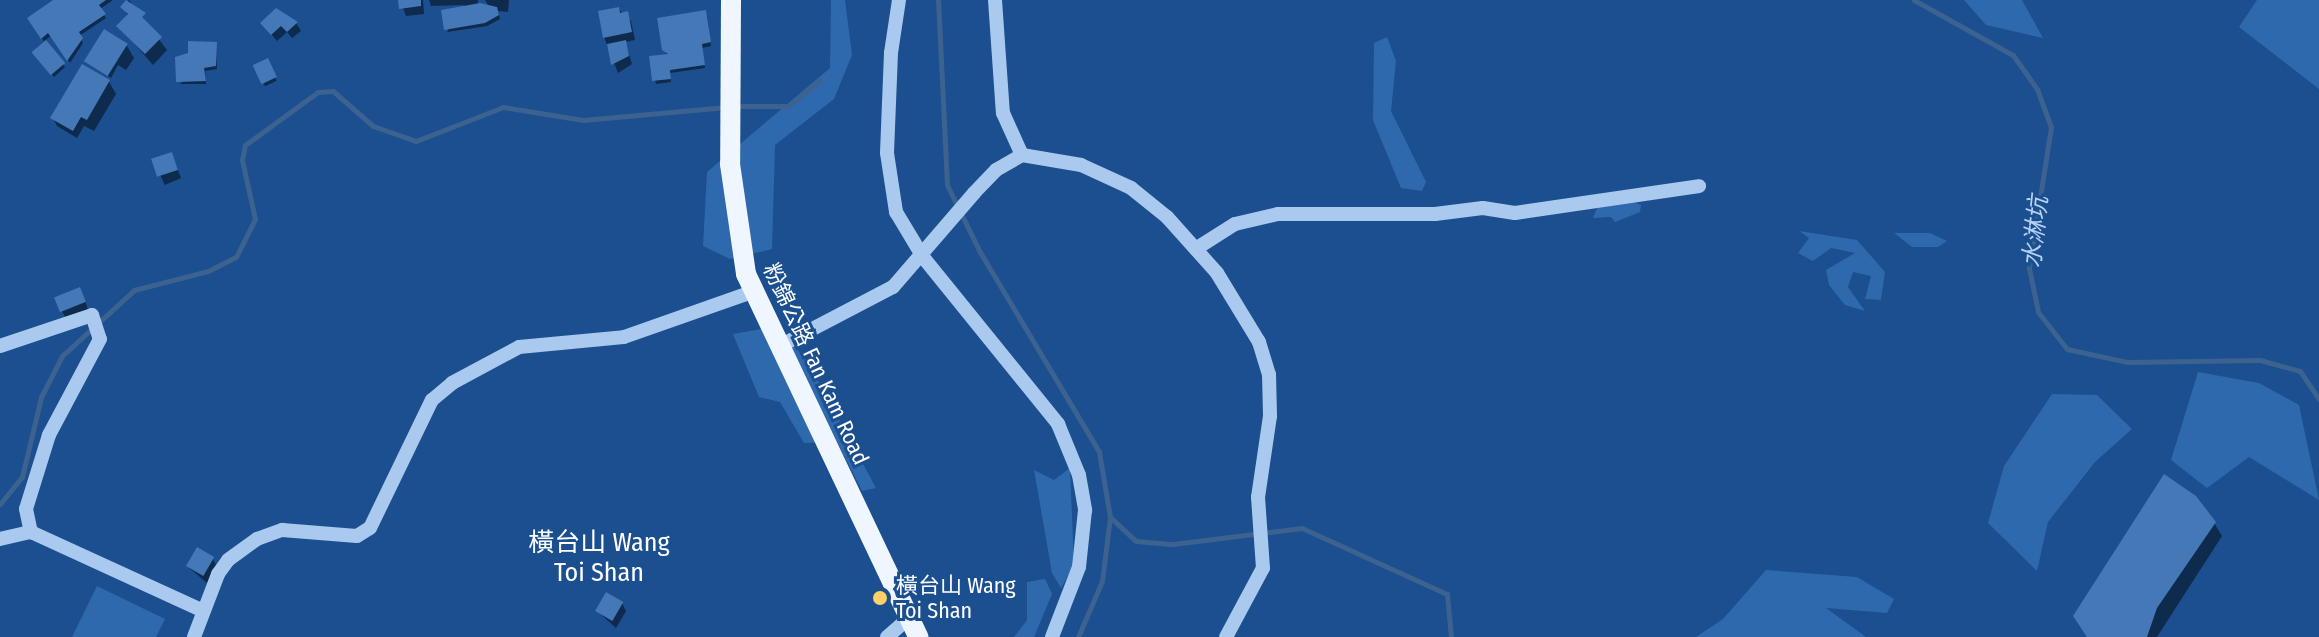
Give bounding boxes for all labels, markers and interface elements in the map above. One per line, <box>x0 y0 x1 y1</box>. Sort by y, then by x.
water label: 水淋坑 <box>2018 195 2054 269</box>
street label: 粉錦公路 Fan Kam Road <box>758 259 874 469</box>
district label: 橫台山 Wang Toi Shan <box>528 527 670 588</box>
place label: 橫台山 Wang Toi Shan <box>896 572 1016 624</box>
marker: 橫台山 Wang Toi Shan <box>871 589 889 607</box>

